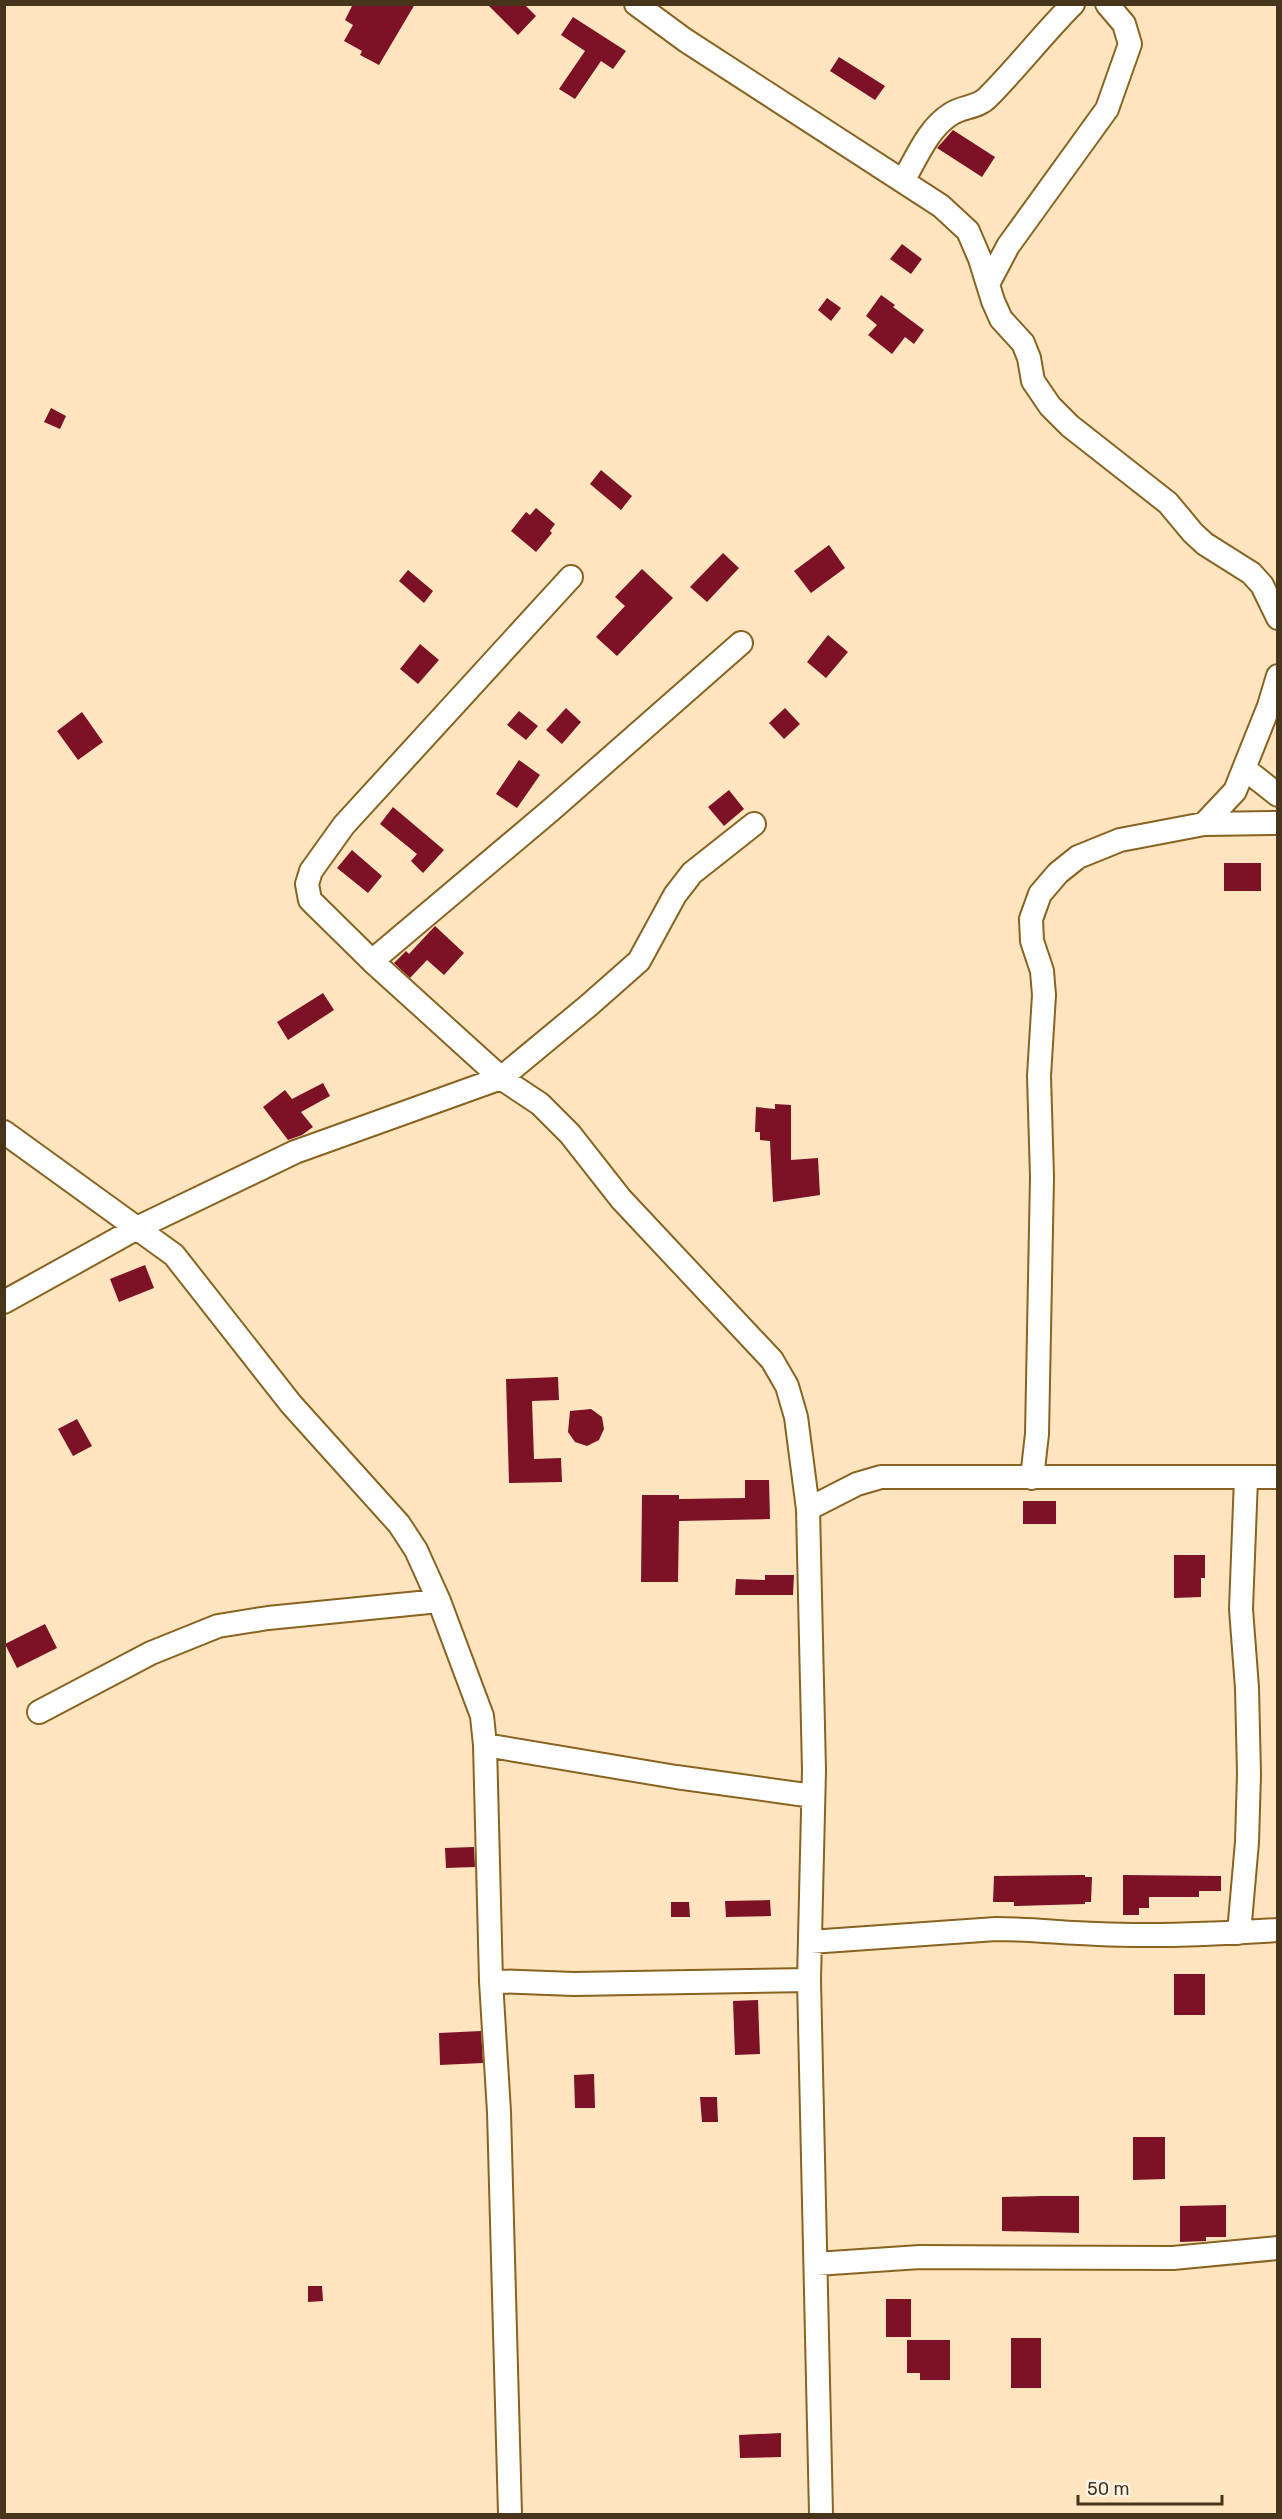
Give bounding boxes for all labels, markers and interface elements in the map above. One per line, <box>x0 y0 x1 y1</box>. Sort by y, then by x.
scale bar <box>1078 2468 1222 2506</box>
text: 50 m <box>1087 2478 1130 2500</box>

